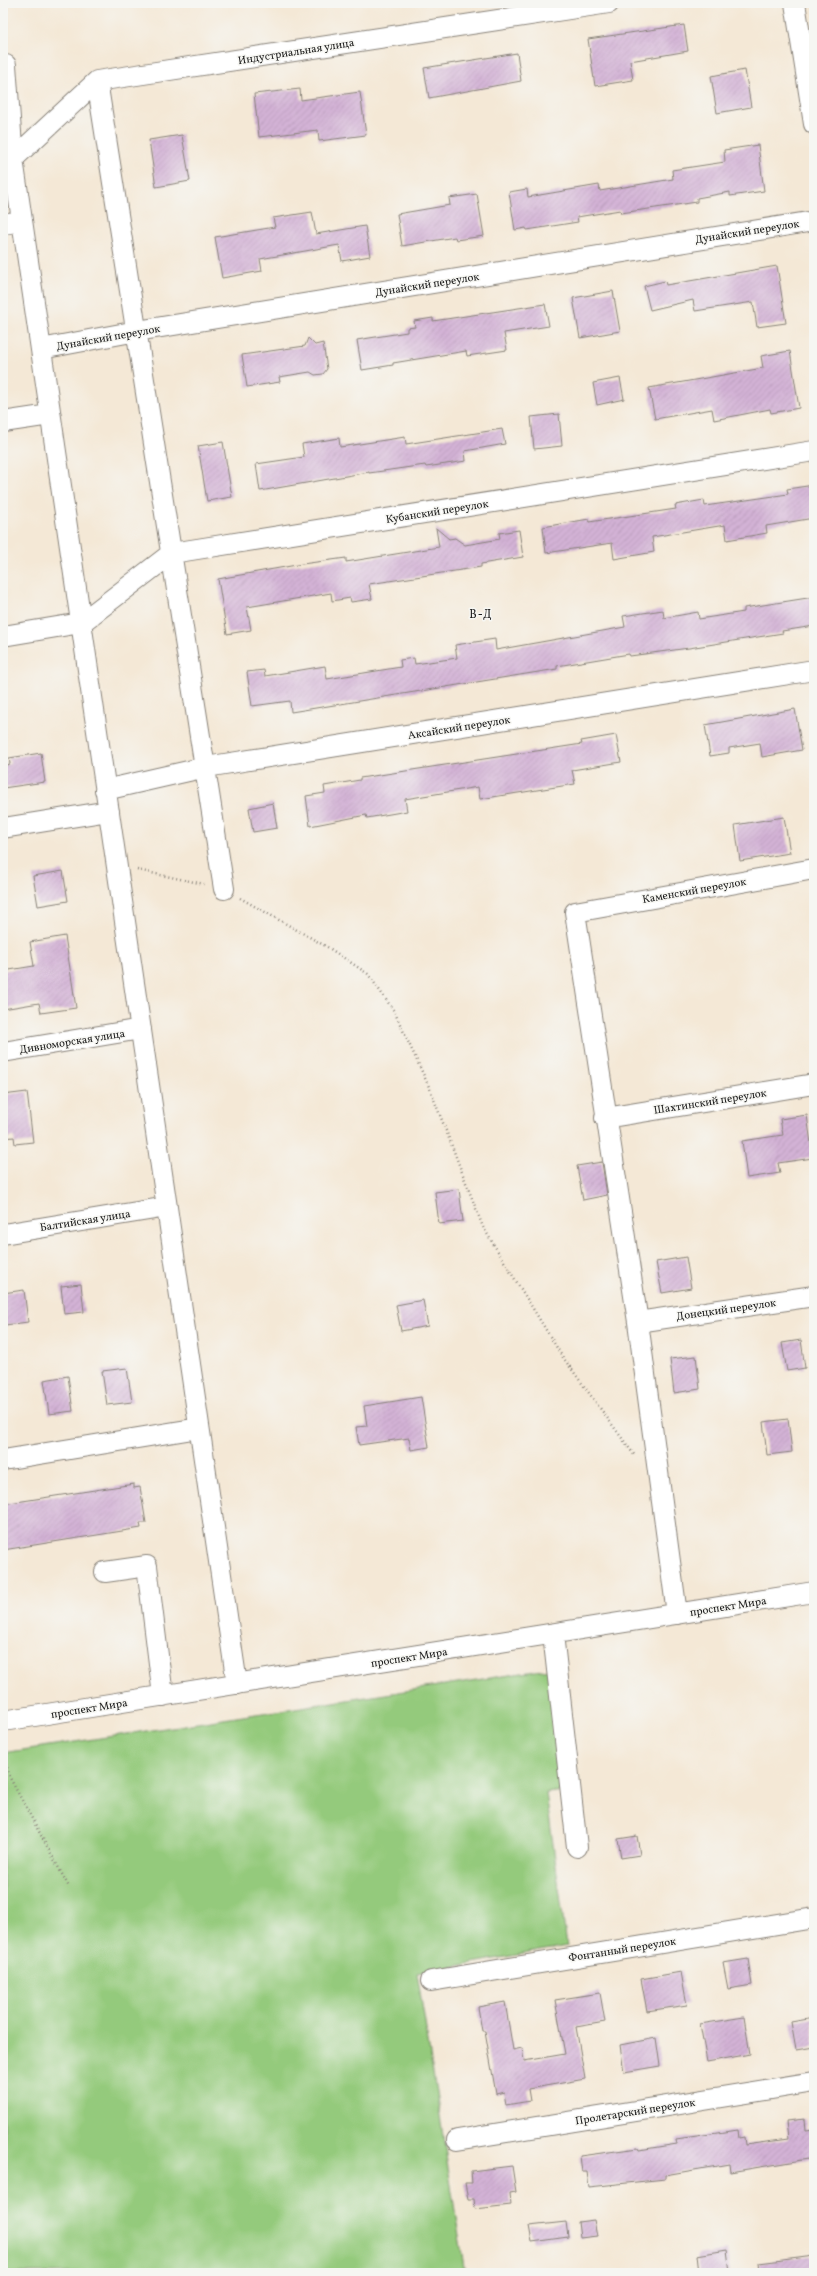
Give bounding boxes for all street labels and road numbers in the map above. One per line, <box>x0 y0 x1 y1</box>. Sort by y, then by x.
street label: Индустриальная улица <box>237 36 356 69</box>
street label: Дунайский переулок <box>694 217 801 248</box>
street label: Дунайский переулок <box>374 270 481 301</box>
street label: Дунайский переулок <box>55 322 162 355</box>
street label: Кубанский переулок <box>385 497 490 528</box>
street label: Аксайский переулок <box>407 713 512 744</box>
street label: Каменский переулок <box>641 875 747 908</box>
street label: Дивноморская улица <box>18 1027 127 1058</box>
street label: Шахтинский переулок <box>653 1086 768 1119</box>
street label: Балтийская улица <box>39 1207 132 1236</box>
street label: Донецкий переулок <box>675 1296 777 1325</box>
street label: проспект Мира <box>689 1594 768 1621</box>
street label: проспект Мира <box>370 1645 449 1672</box>
street label: проспект Мира <box>50 1696 129 1723</box>
street label: Фонтанный переулок <box>567 1935 677 1966</box>
street label: Пролетарский переулок <box>574 2096 696 2129</box>

